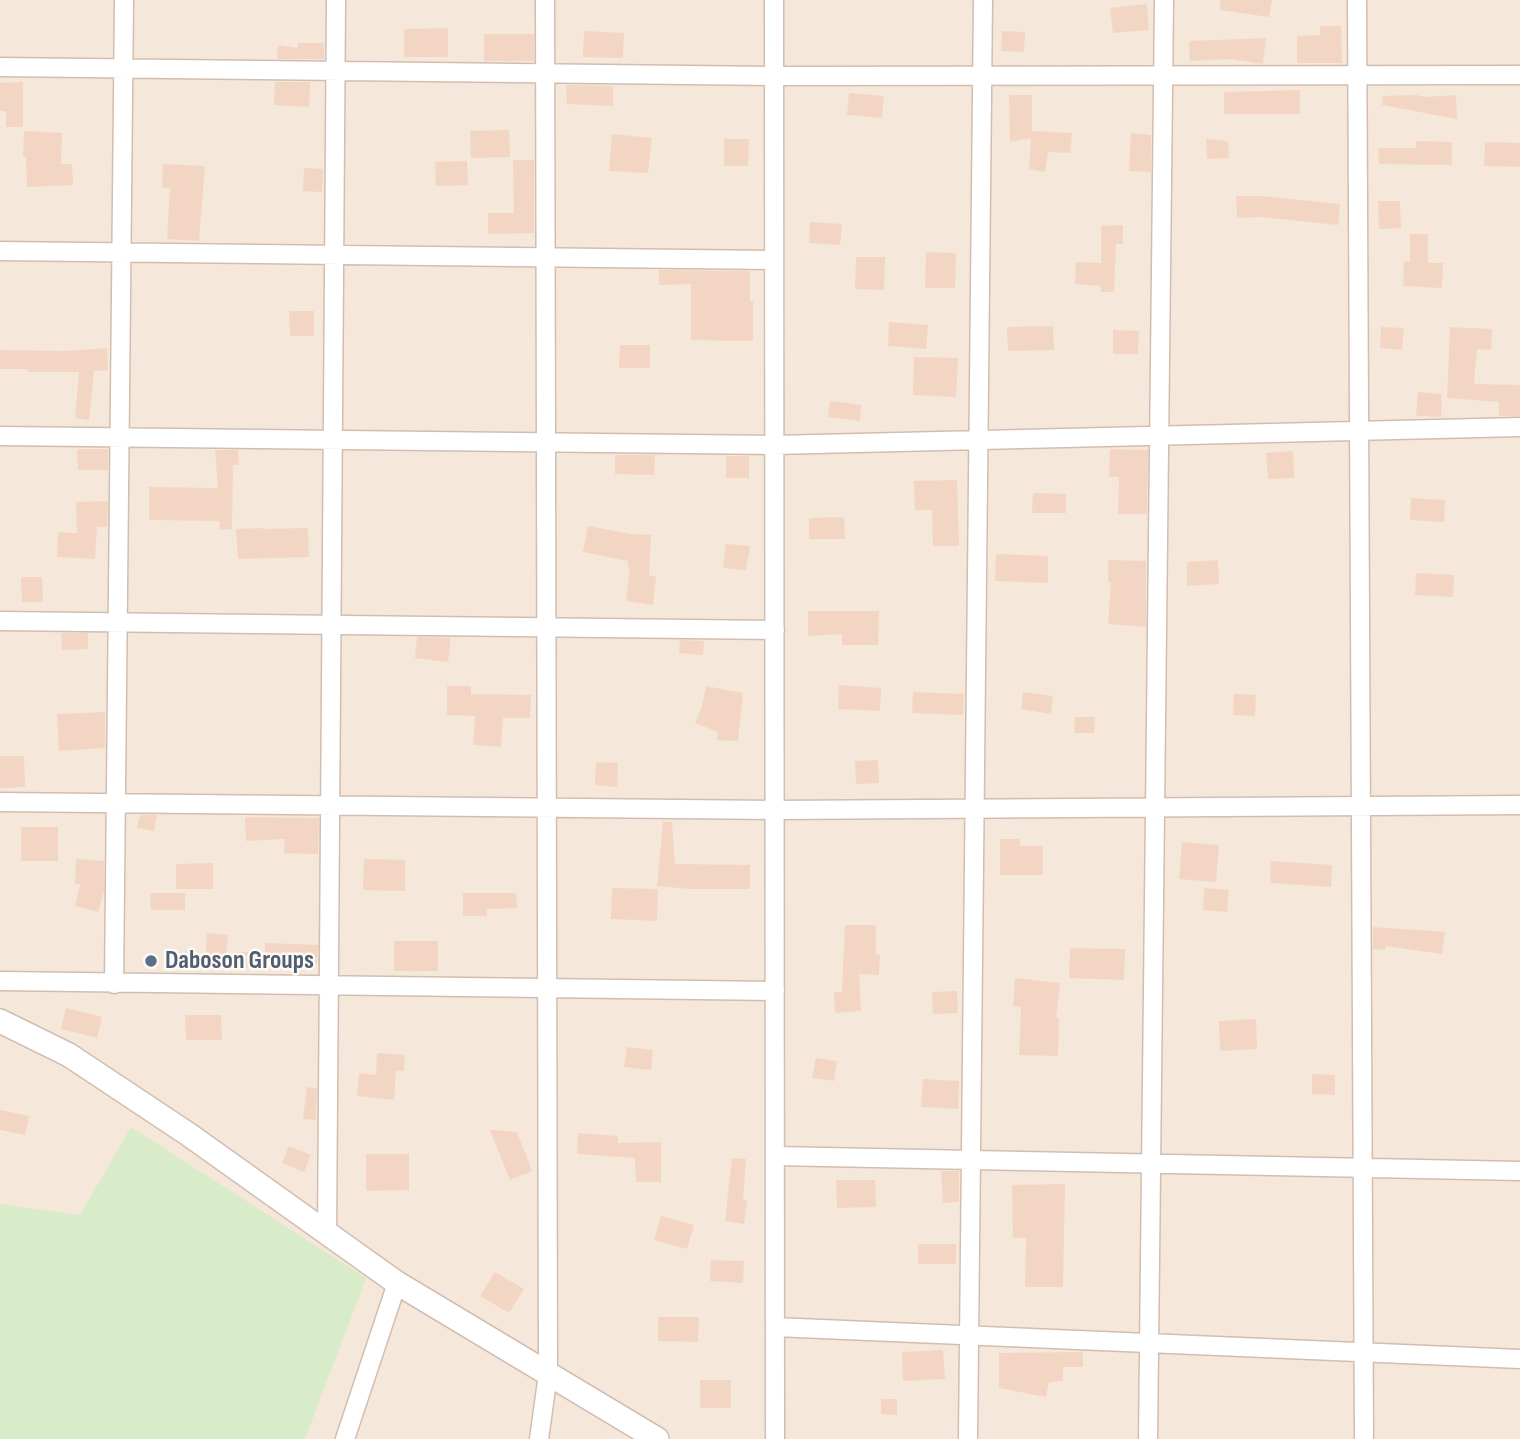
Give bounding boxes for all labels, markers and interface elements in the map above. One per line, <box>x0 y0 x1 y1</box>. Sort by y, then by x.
place label: Daboson Groups <box>165 945 314 977</box>
marker: Daboson Groups <box>143 953 159 969</box>

